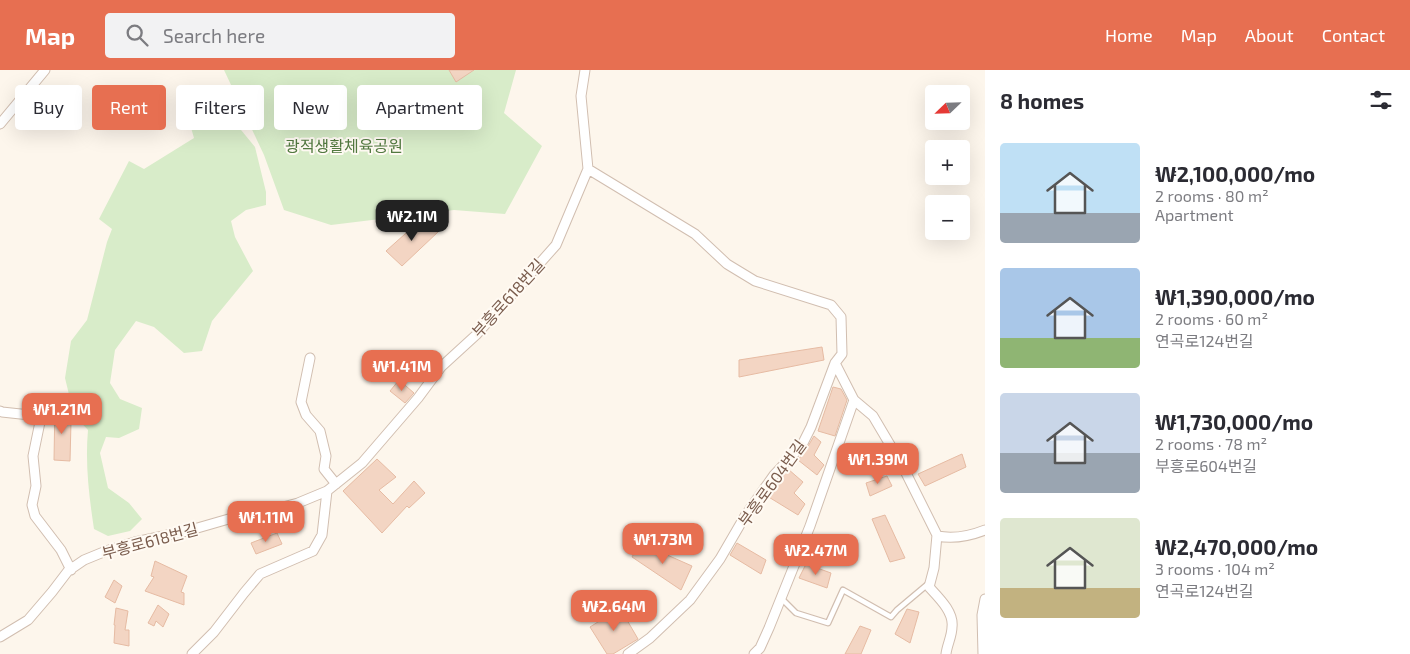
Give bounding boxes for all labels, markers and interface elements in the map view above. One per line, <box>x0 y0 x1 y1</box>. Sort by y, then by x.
search box <box>105 13 455 58</box>
text: Map <box>25 21 75 50</box>
icon: search <box>123 21 151 49</box>
text: Search here <box>163 24 265 47</box>
text: Home <box>1105 24 1153 46</box>
text: Map <box>1181 24 1217 46</box>
text: About <box>1245 24 1294 46</box>
text: Contact <box>1322 24 1385 46</box>
chip: Buy <box>15 85 82 130</box>
chip: Rent <box>92 85 166 130</box>
chip: Filters <box>176 85 264 130</box>
chip: New <box>274 85 347 130</box>
chip: Apartment <box>357 85 482 130</box>
north arrow <box>925 85 970 130</box>
map controls <box>925 85 970 240</box>
icon: filters <box>1367 86 1395 114</box>
text: 8 homes <box>1000 88 1084 113</box>
park label: 광적생활체육공원 <box>285 136 403 155</box>
button: + <box>925 140 970 185</box>
text: ₩2,100,000/mo <box>1155 161 1315 186</box>
icon: home <box>1040 163 1100 223</box>
text: 2 rooms · 80 m² <box>1155 186 1269 205</box>
button: − <box>925 195 970 240</box>
pin: ₩2.1M <box>377 200 447 242</box>
text: Apartment <box>1155 205 1234 224</box>
text: ₩2.1M <box>387 206 437 225</box>
street label: 부흥로618번길 <box>467 255 548 341</box>
text: ₩1,390,000/mo <box>1155 284 1315 309</box>
icon: home <box>1040 288 1100 348</box>
text: 2 rooms · 60 m² <box>1155 309 1268 328</box>
text: 연곡로124번길 <box>1155 331 1254 350</box>
pin: ₩1.41M <box>361 350 443 392</box>
text: ₩1.41M <box>373 356 431 375</box>
pin: ₩1.21M <box>21 392 103 435</box>
text: ₩1.21M <box>33 399 91 418</box>
text: ₩1,730,000/mo <box>1155 409 1313 434</box>
icon: home <box>1040 413 1100 473</box>
text: 2 rooms · 78 m² <box>1155 434 1267 453</box>
street label: 부흥로604번길 <box>734 436 809 530</box>
pin: ₩1.39M <box>837 442 919 485</box>
text: ₩1.39M <box>848 449 908 468</box>
text: 부흥로604번길 <box>1155 456 1257 475</box>
pin: ₩1.11M <box>225 500 307 543</box>
text: ₩1.11M <box>238 507 294 526</box>
street label: 부흥로618번길 <box>100 519 200 562</box>
pin: ₩1.73M <box>622 522 704 565</box>
text: ₩1.73M <box>634 529 692 548</box>
pin: ₩2.47M <box>775 534 857 576</box>
text: ₩2,470,000/mo <box>1155 534 1318 559</box>
icon: home <box>1040 538 1100 598</box>
text: ₩2.47M <box>785 540 847 559</box>
text: 3 rooms · 104 m² <box>1155 559 1275 578</box>
text: 연곡로124번길 <box>1155 581 1254 600</box>
pin: ₩2.64M <box>573 590 655 632</box>
text: ₩2.64M <box>582 596 646 615</box>

